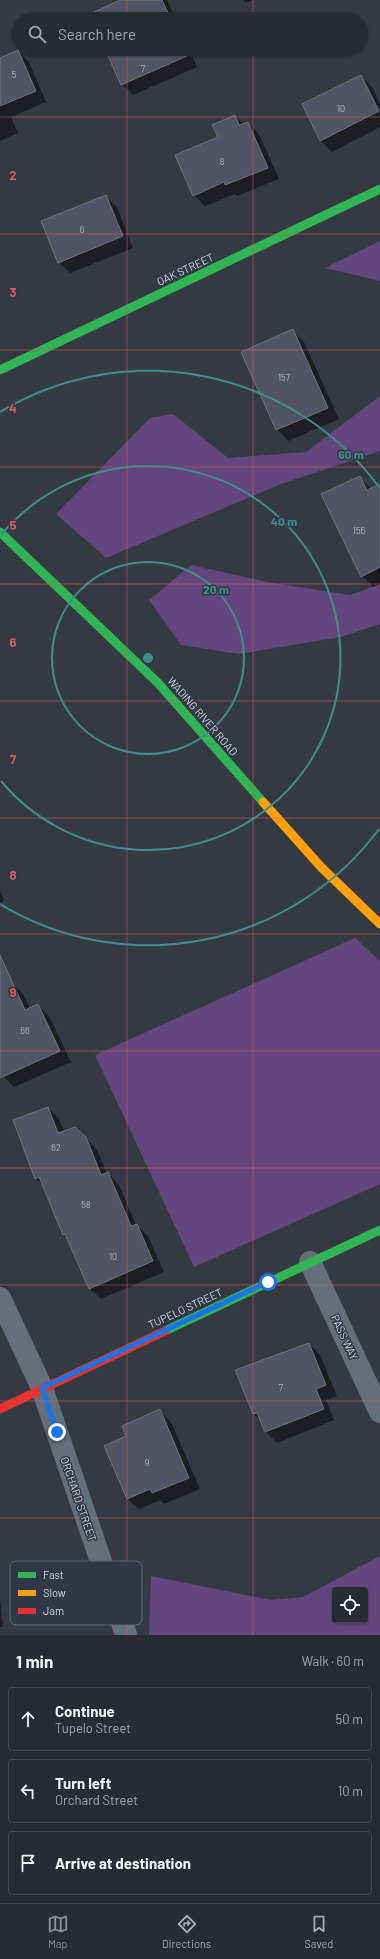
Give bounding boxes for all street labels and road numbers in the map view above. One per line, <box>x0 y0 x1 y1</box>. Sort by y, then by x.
street label: OAK STREET <box>155 250 215 288</box>
street label: WADING RIVER ROAD <box>165 674 241 758</box>
street label: TUPELO STREET <box>146 1285 224 1331</box>
street label: PASS WAY <box>329 1312 361 1362</box>
street label: ORCHARD STREET <box>58 1455 100 1543</box>

